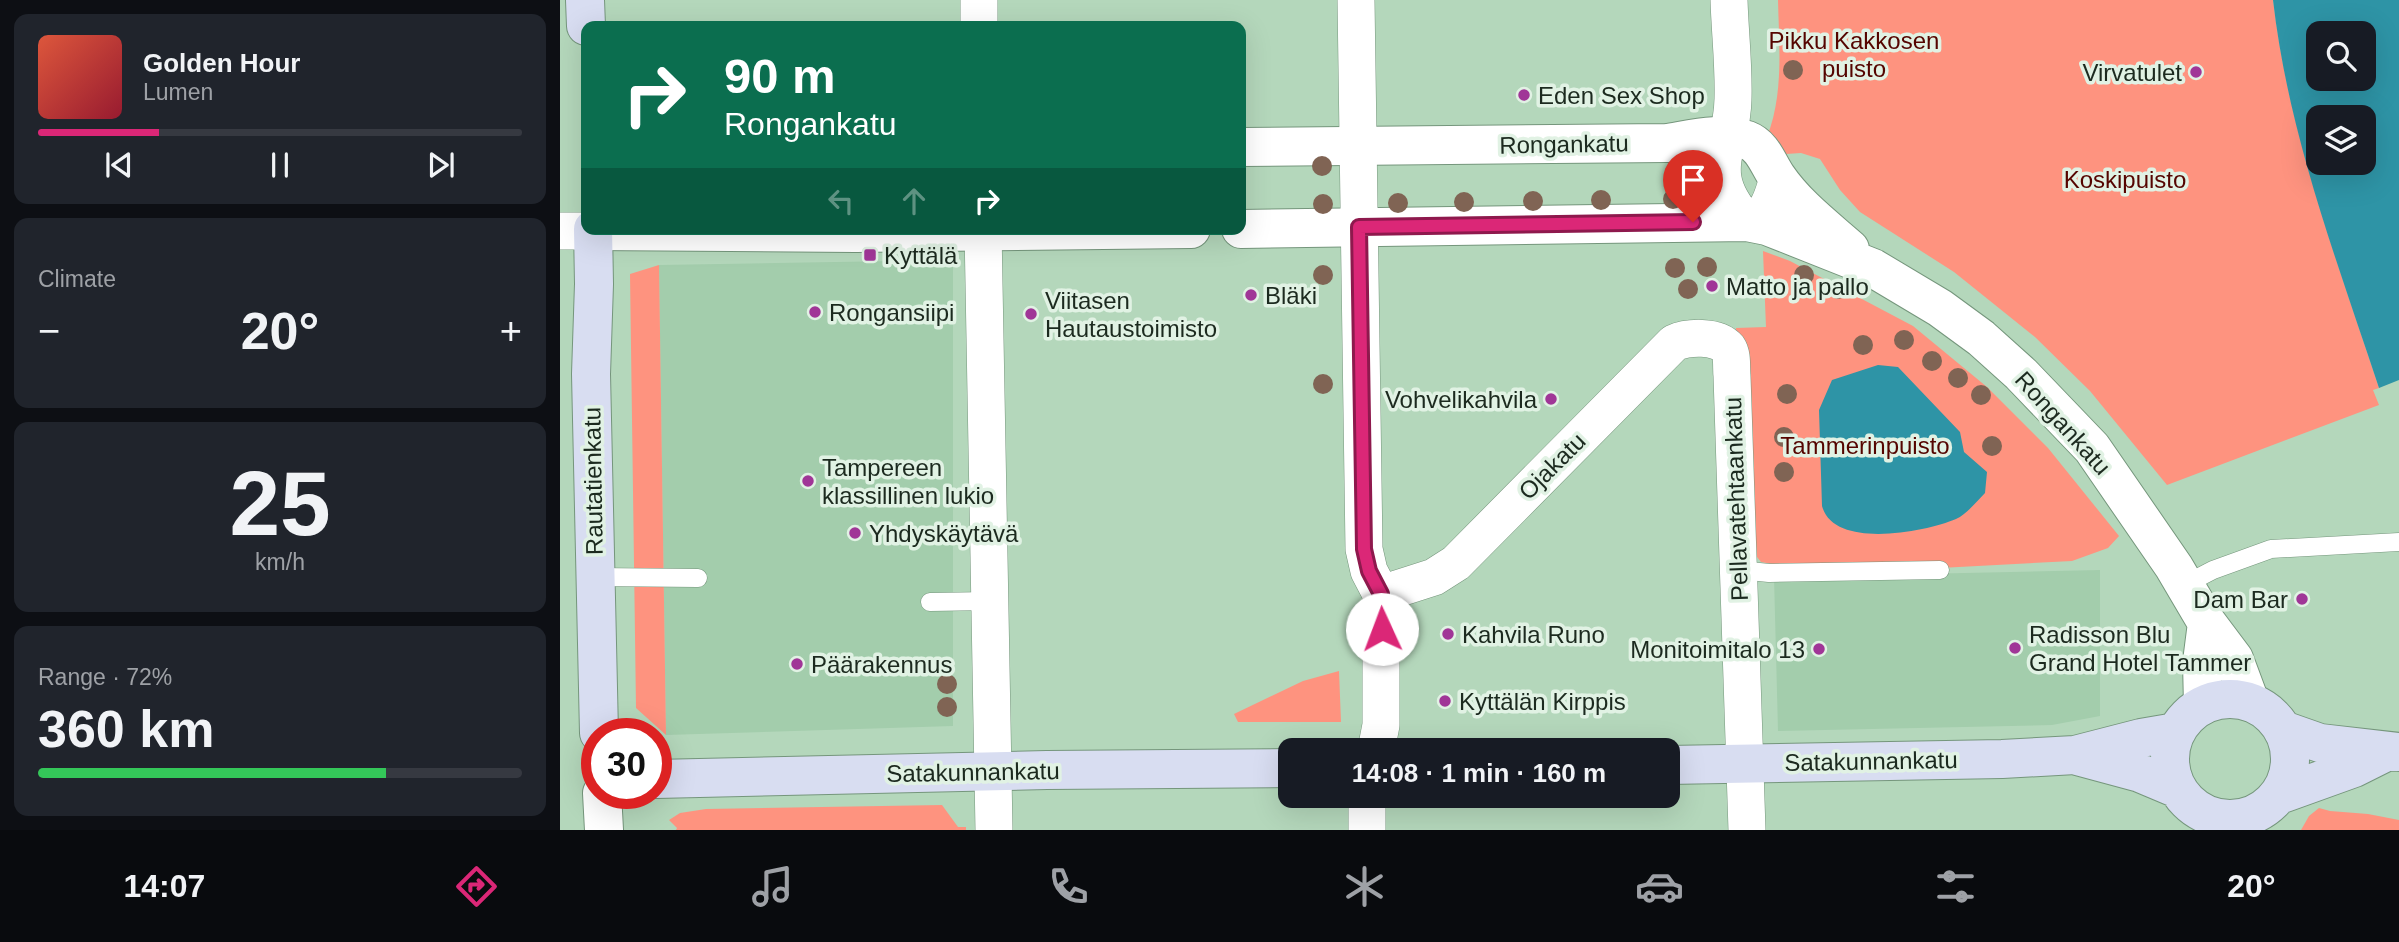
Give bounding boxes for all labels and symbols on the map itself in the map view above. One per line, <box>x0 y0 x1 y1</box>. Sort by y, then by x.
park label: Pikku Kakkosen puisto <box>1769 27 1939 82</box>
place label: Virvatulet <box>2082 59 2182 86</box>
marker: Virvatulet <box>2188 64 2204 80</box>
place label: Eden Sex Shop <box>1538 82 1705 109</box>
marker: Eden Sex Shop <box>1516 87 1532 103</box>
street label: Rongankatu <box>1499 129 1629 159</box>
pin <box>1663 150 1723 222</box>
park label: Koskipuisto <box>2064 166 2186 193</box>
place label: Kyttälä <box>884 242 958 269</box>
marker: Kyttälä <box>862 247 878 263</box>
place label: Matto ja pallo <box>1726 273 1869 300</box>
marker: Matto ja pallo <box>1704 278 1720 294</box>
place label: Bläki <box>1265 282 1317 309</box>
place label: Viitasen Hautaustoimisto <box>1045 287 1217 342</box>
marker: Bläki <box>1243 287 1259 303</box>
place label: Rongansiipi <box>829 299 954 326</box>
marker: Rongansiipi <box>807 304 823 320</box>
marker: Viitasen Hautaustoimisto <box>1023 306 1039 322</box>
street label: Rongankatu <box>2010 366 2116 480</box>
place label: Vohvelikahvila <box>1385 386 1538 413</box>
marker: Vohvelikahvila <box>1543 391 1559 407</box>
street label: Pellavatehtaankatu <box>1719 397 1753 601</box>
street label: Rautatienkatu <box>578 407 608 555</box>
street label: Ojakatu <box>1513 427 1591 505</box>
park label: Tammerinpuisto <box>1780 432 1950 459</box>
place label: Tampereen klassillinen lukio <box>822 454 994 509</box>
marker: Tampereen klassillinen lukio <box>800 473 816 489</box>
place label: Yhdyskäytävä <box>869 520 1019 547</box>
marker: Yhdyskäytävä <box>847 525 863 541</box>
place label: Dam Bar <box>2193 586 2288 613</box>
marker: Dam Bar <box>2294 591 2310 607</box>
position arrow <box>1345 592 1419 666</box>
place label: Kahvila Runo <box>1462 621 1605 648</box>
place label: Radisson Blu Grand Hotel Tammer <box>2029 621 2251 676</box>
marker: Kahvila Runo <box>1440 626 1456 642</box>
place label: Monitoimitalo 13 <box>1630 636 1805 663</box>
marker: Radisson Blu Grand Hotel Tammer <box>2007 640 2023 656</box>
marker: Monitoimitalo 13 <box>1811 641 1827 657</box>
place label: Päärakennus <box>811 651 952 678</box>
marker: Päärakennus <box>789 656 805 672</box>
place label: Kyttälän Kirppis <box>1459 688 1626 715</box>
marker: Kyttälän Kirppis <box>1437 693 1453 709</box>
speed limit sign: 30 <box>581 718 672 809</box>
street label: Satakunnankatu <box>1784 746 1958 776</box>
street label: Satakunnankatu <box>886 757 1060 787</box>

